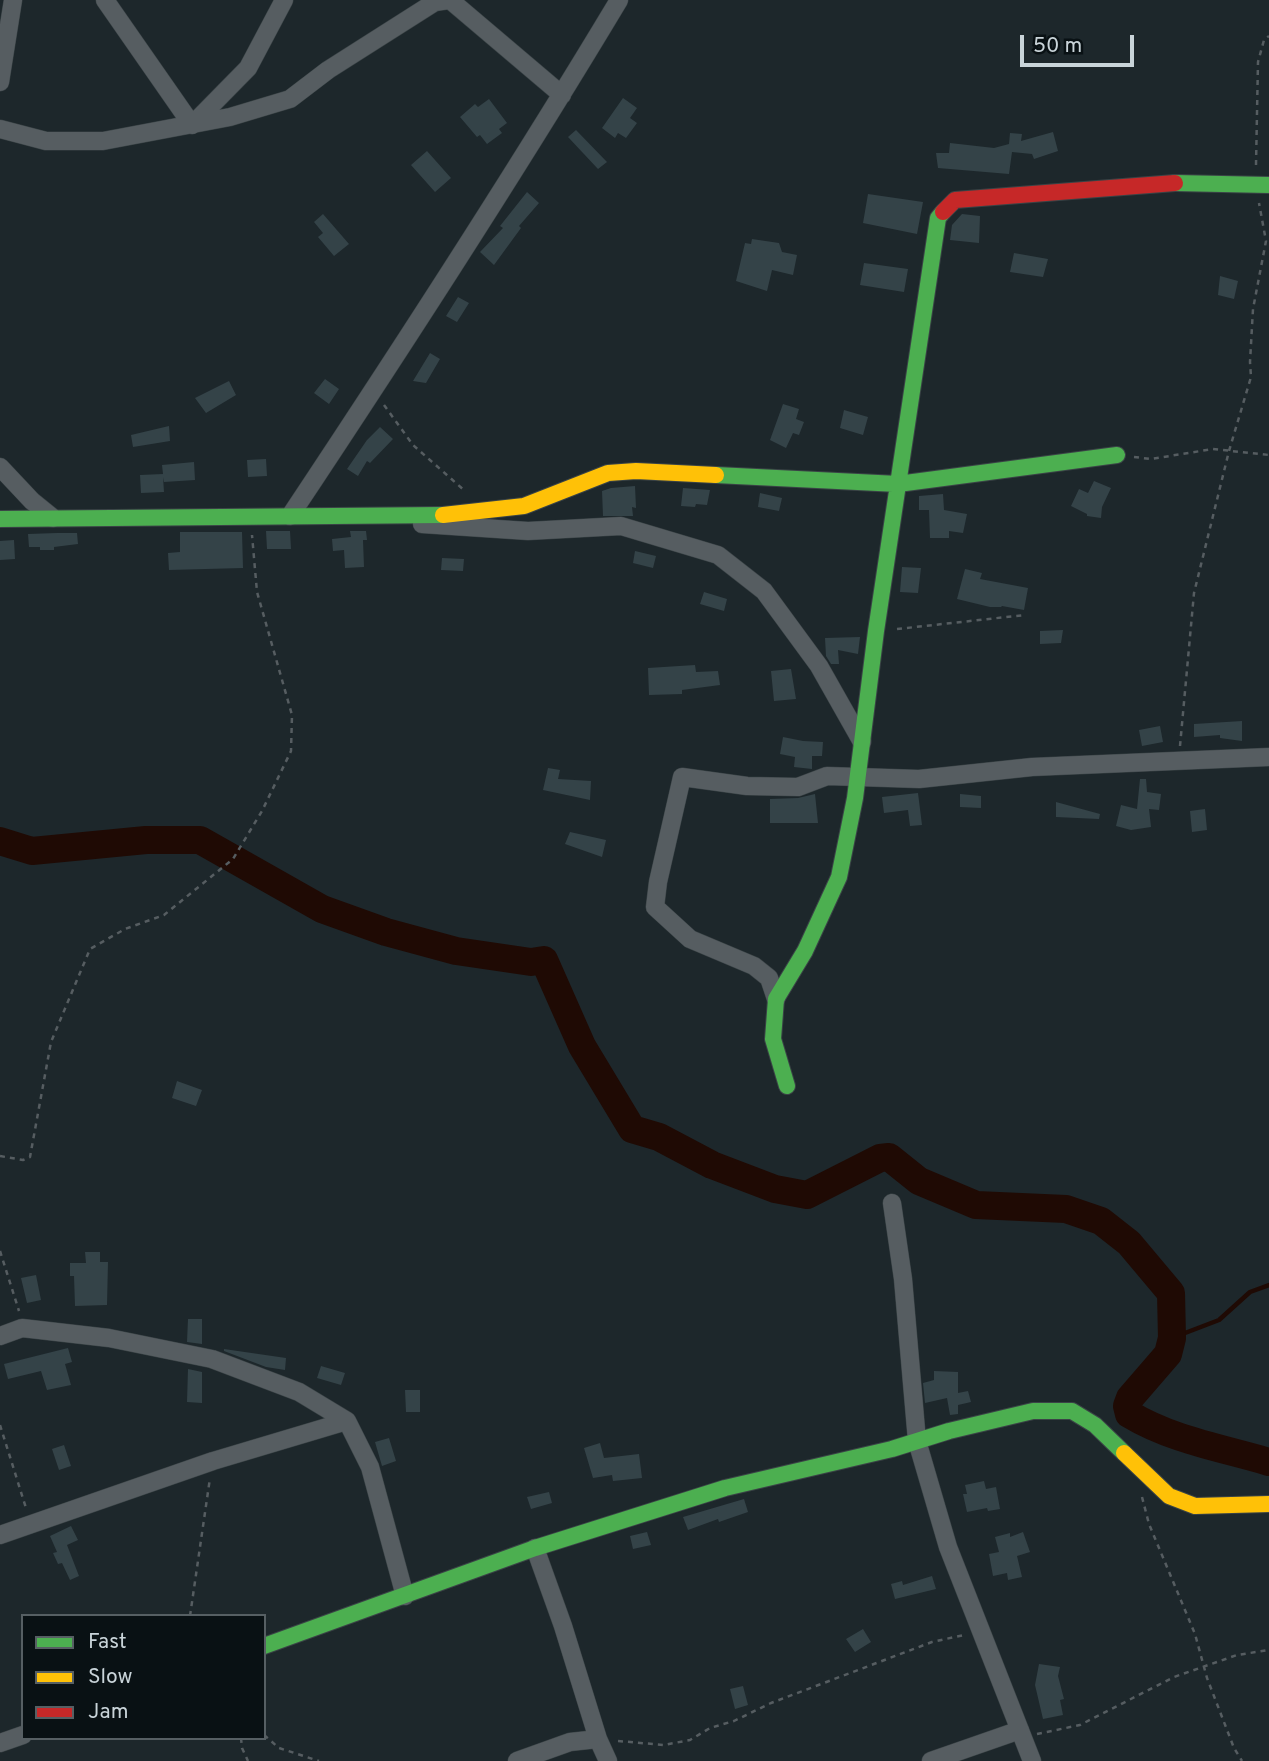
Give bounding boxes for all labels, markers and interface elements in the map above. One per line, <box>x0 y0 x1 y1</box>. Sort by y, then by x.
scale bar <box>1024 21 1138 65</box>
text: 50 m <box>1033 33 1082 60</box>
legend <box>21 1614 266 1740</box>
text: Fast <box>88 1629 127 1656</box>
text: Slow <box>88 1664 133 1691</box>
text: Jam <box>88 1699 129 1726</box>

